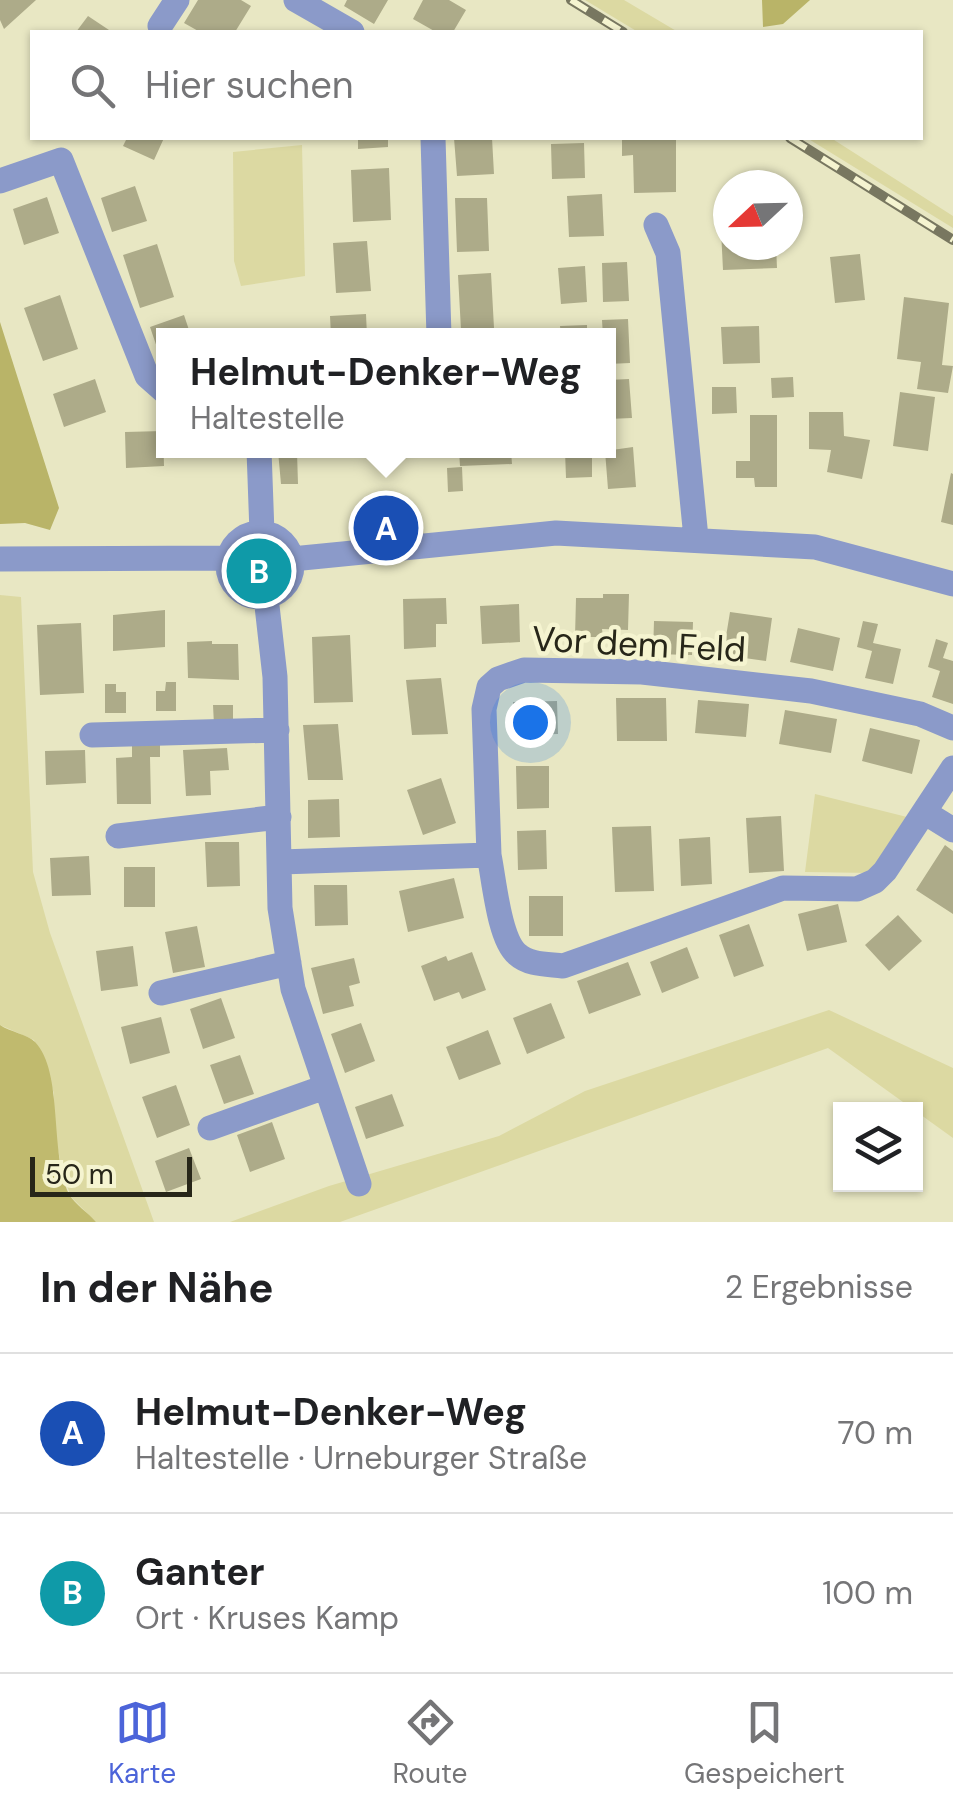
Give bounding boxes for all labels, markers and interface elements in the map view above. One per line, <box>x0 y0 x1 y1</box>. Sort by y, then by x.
search box <box>30 30 923 140</box>
icon: search <box>65 58 120 113</box>
text: Hier suchen <box>145 60 354 110</box>
north arrow <box>713 170 803 260</box>
popup <box>156 328 616 458</box>
text: Helmut-Denker-Weg <box>190 347 582 397</box>
text: Haltestelle <box>190 397 345 439</box>
pin: A <box>354 490 418 566</box>
pin: B <box>226 534 292 608</box>
street label: Vor dem Feld <box>531 615 747 673</box>
your location <box>505 697 556 748</box>
map controls <box>833 1102 923 1192</box>
button: layers <box>833 1102 923 1192</box>
scale bar <box>30 1152 192 1196</box>
text: 50 m <box>45 1156 114 1193</box>
text: In der Nähe <box>40 1260 274 1315</box>
text: 2 Ergebnisse <box>725 1266 913 1308</box>
text: Helmut-Denker-Weg <box>135 1387 527 1437</box>
text: A <box>61 1412 84 1454</box>
text: 70 m <box>837 1412 913 1454</box>
text: Haltestelle · Urneburger Straße <box>135 1437 587 1479</box>
text: Ganter <box>135 1547 265 1597</box>
text: B <box>62 1572 83 1614</box>
text: 100 m <box>822 1572 913 1614</box>
text: Ort · Kruses Kamp <box>135 1597 399 1639</box>
tab: Karte <box>108 1695 176 1792</box>
tab: Route <box>393 1695 468 1792</box>
tab: Gespeichert <box>684 1695 845 1792</box>

